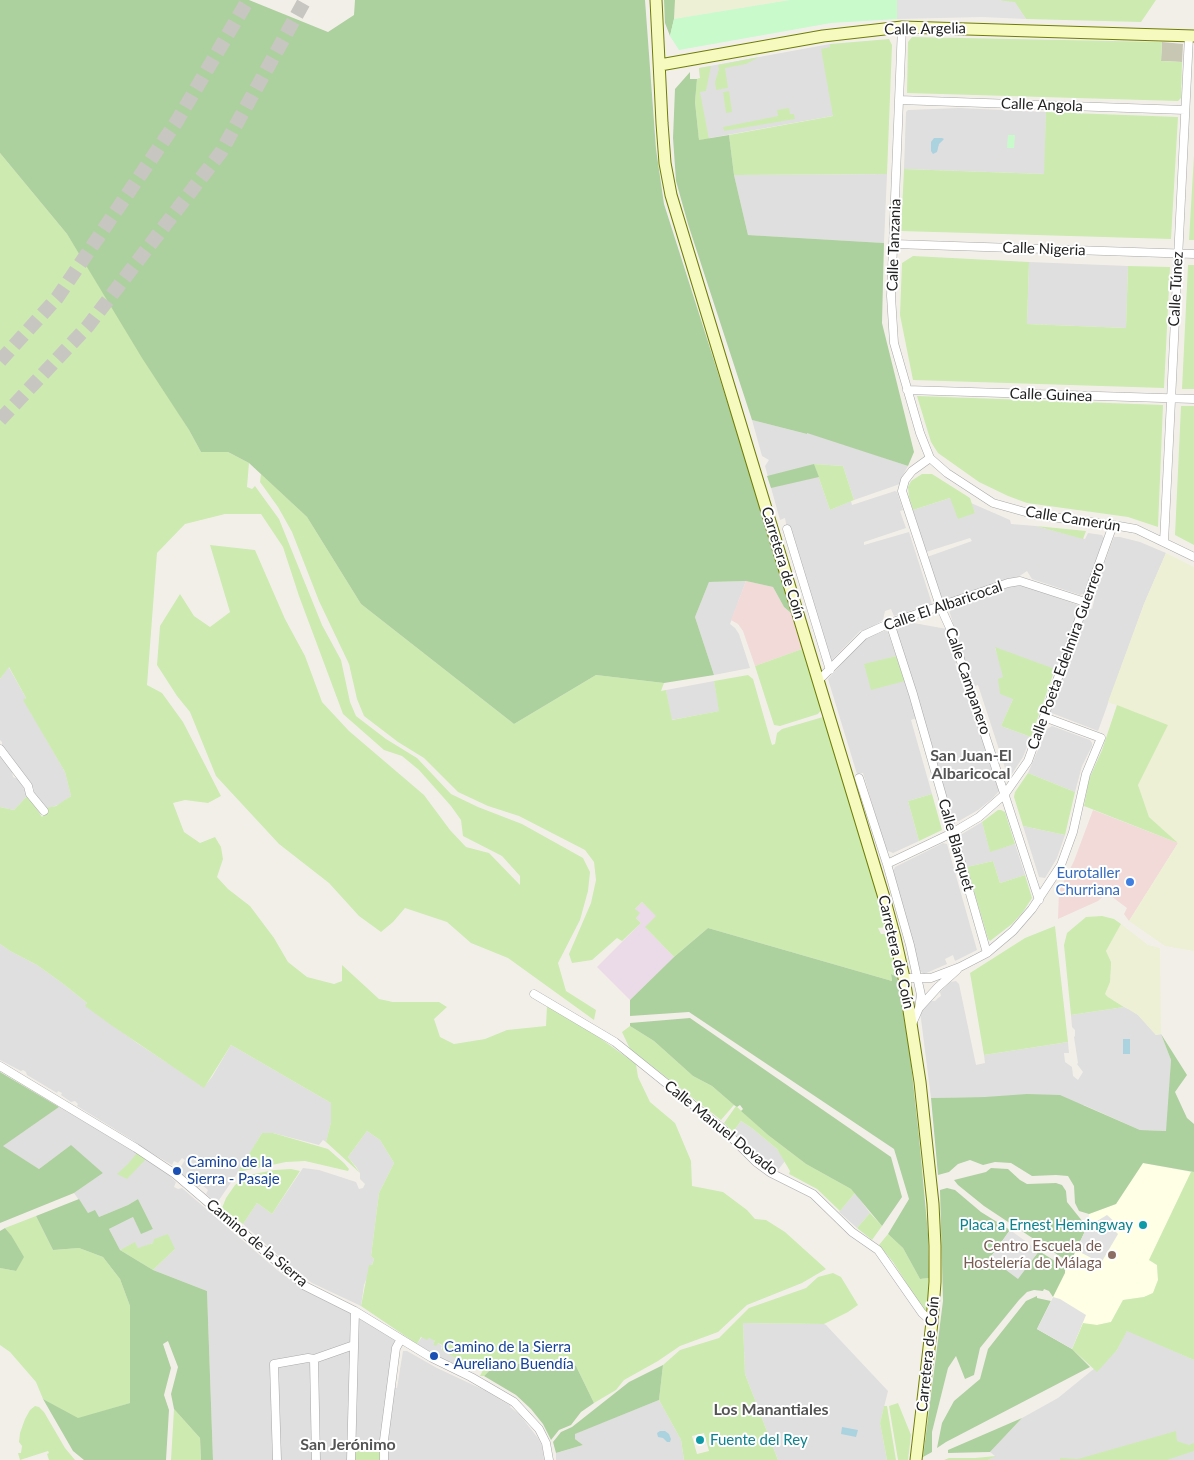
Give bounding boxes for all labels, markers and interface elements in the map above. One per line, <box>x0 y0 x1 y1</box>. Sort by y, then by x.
street label: Calle Argelia <box>884 19 966 39</box>
street label: Calle Angola <box>1001 95 1083 115</box>
street label: Calle Tanzania <box>883 198 905 292</box>
street label: Calle Nigeria <box>1002 239 1086 259</box>
street label: Calle Túnez <box>1165 251 1187 327</box>
street label: Calle Guinea <box>1009 385 1093 405</box>
street label: Calle Camerún <box>1024 503 1122 535</box>
street label: Carretera de Coín <box>757 505 809 621</box>
street label: Calle Poeta Edelmira Guerrero <box>1024 560 1108 752</box>
street label: Calle El Albaricocal <box>881 577 1005 635</box>
street label: Calle Campanero <box>941 625 995 737</box>
district label: San Juan-El Albaricocal <box>930 746 1012 784</box>
street label: Calle Blanquet <box>934 797 978 893</box>
place label: Eurotaller Churriana <box>1055 864 1120 899</box>
marker: Eurotaller Churriana <box>1124 876 1136 888</box>
street label: Carretera de Coín <box>874 893 918 1011</box>
street label: Calle Manuel Dovado <box>661 1077 781 1179</box>
place label: Camino de la Sierra - Pasaje <box>187 1153 280 1188</box>
marker: Camino de la Sierra - Pasaje <box>171 1165 183 1177</box>
street label: Camino de la Sierra <box>203 1195 311 1291</box>
place label: Placa a Ernest Hemingway <box>959 1216 1133 1234</box>
marker: Placa a Ernest Hemingway <box>1137 1219 1149 1231</box>
place label: Centro Escuela de Hostelería de Málaga <box>963 1237 1102 1272</box>
marker: Centro Escuela de Hostelería de Málaga <box>1106 1249 1118 1261</box>
street label: Carretera de Coín <box>913 1295 943 1413</box>
place label: Camino de la Sierra - Aureliano Buendía <box>444 1338 574 1373</box>
marker: Camino de la Sierra - Aureliano Buendía <box>428 1350 440 1362</box>
district label: Los Manantiales <box>713 1400 829 1420</box>
place label: Fuente del Rey <box>710 1431 808 1449</box>
marker: Fuente del Rey <box>694 1434 706 1446</box>
district label: San Jerónimo <box>300 1435 396 1455</box>

